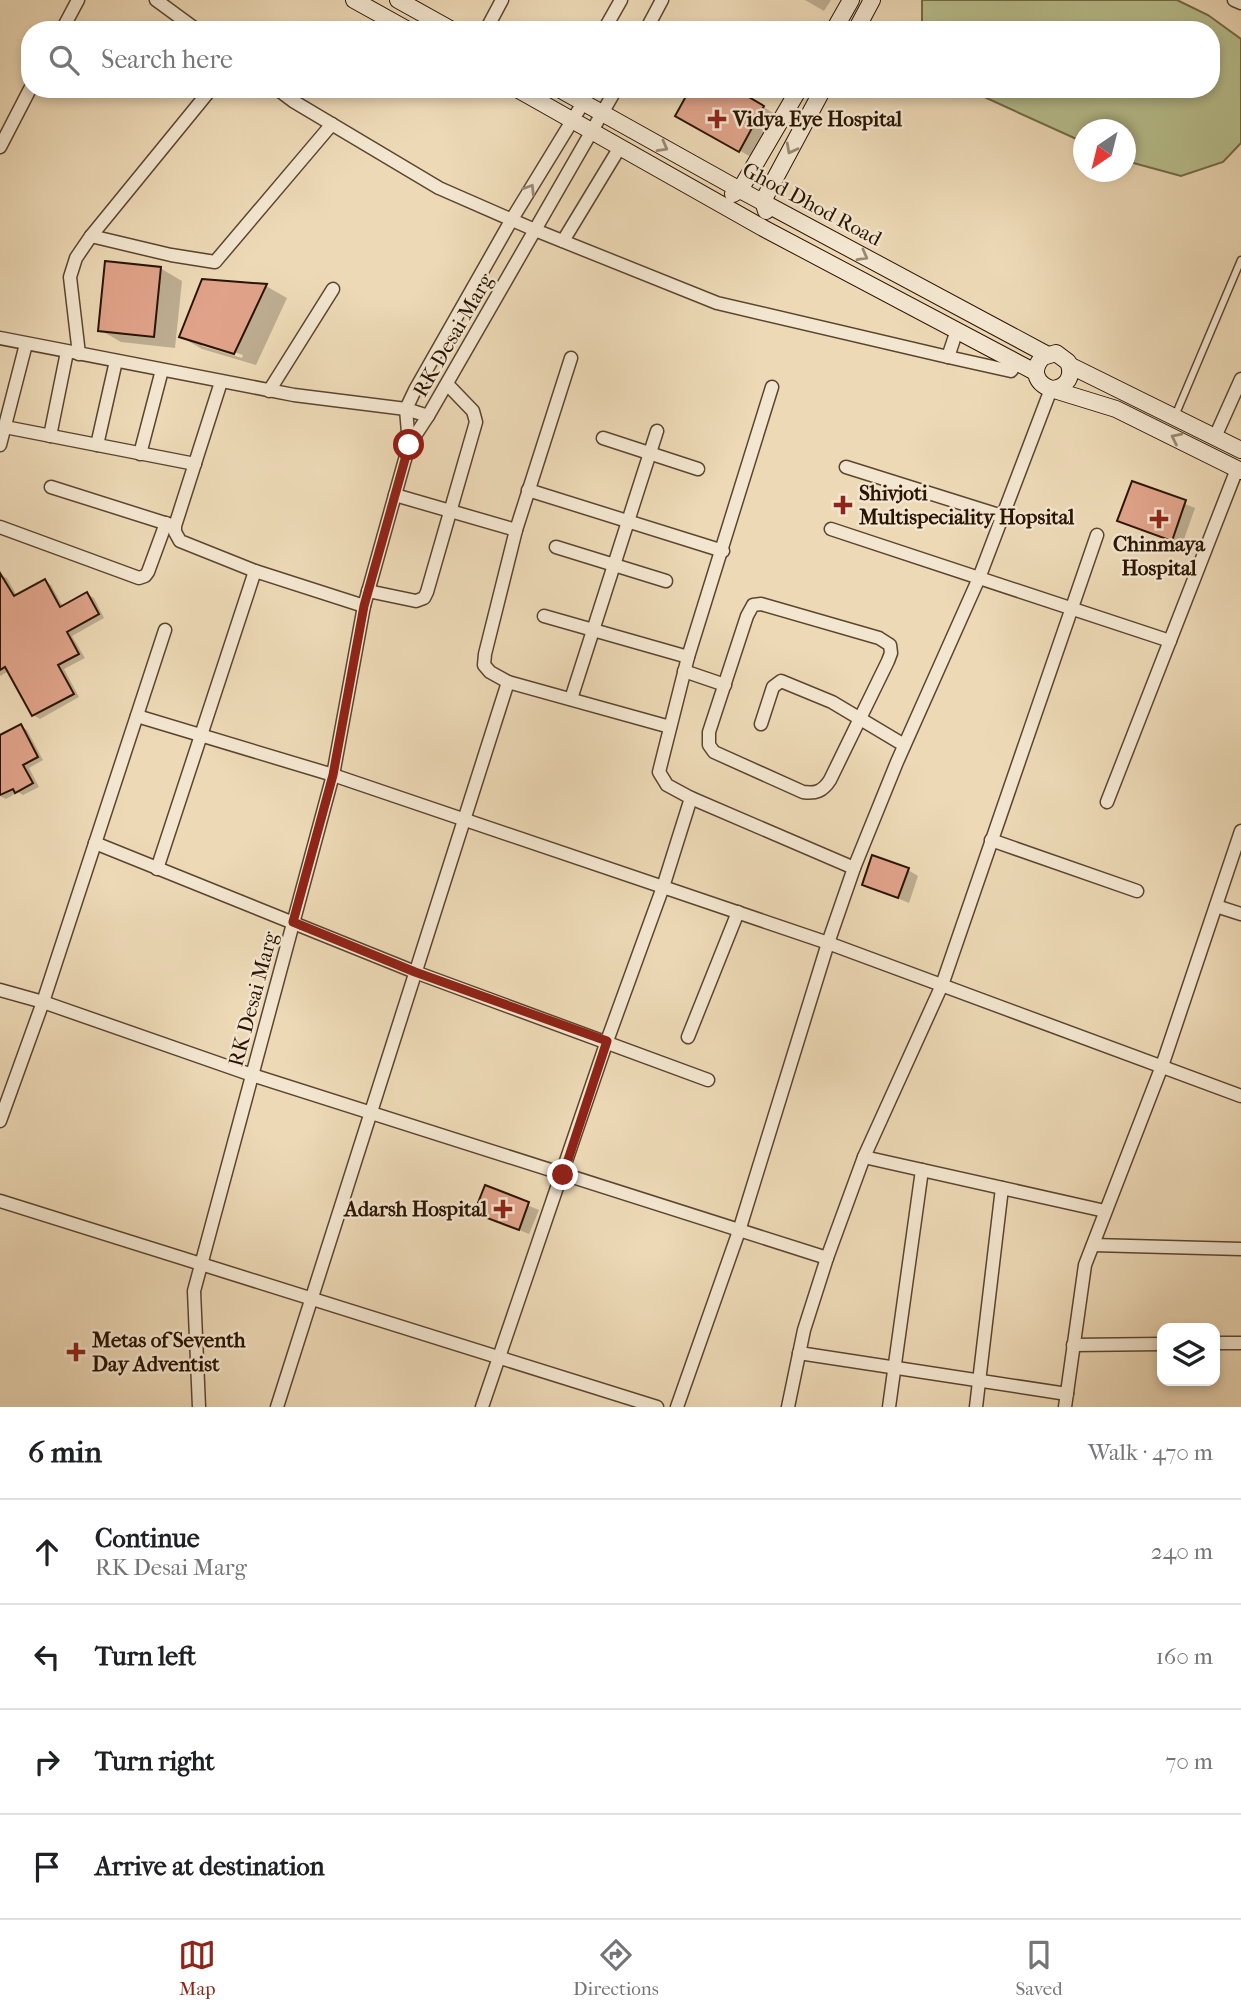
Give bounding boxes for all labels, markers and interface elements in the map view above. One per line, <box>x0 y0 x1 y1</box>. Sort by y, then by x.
search box <box>21 21 1220 98</box>
icon: search <box>45 41 83 79</box>
text: Search here <box>101 44 233 75</box>
place label: Vidya Eye Hospital <box>732 107 902 131</box>
marker: Vidya Eye Hospital <box>707 109 727 129</box>
north arrow <box>1073 119 1136 182</box>
one-way arrow <box>656 139 668 152</box>
one-way arrow <box>786 142 799 155</box>
street label: Ghod Dhod Road <box>738 157 886 251</box>
one-way arrow <box>522 184 535 197</box>
one-way arrow <box>856 247 868 261</box>
street label: RK Desai Marg <box>408 268 498 401</box>
route start <box>393 429 424 460</box>
one-way arrow <box>1171 433 1183 447</box>
place label: Shivjoti Multispeciality Hopsital <box>858 481 1074 529</box>
marker: Shivjoti Multispeciality Hopsital <box>833 495 853 515</box>
marker: Chinmaya Hospital <box>1149 509 1169 529</box>
place label: Chinmaya Hospital <box>1113 532 1206 580</box>
street label: RK Desai Marg <box>223 928 283 1069</box>
route end <box>547 1159 578 1190</box>
place label: Adarsh Hospital <box>342 1197 487 1221</box>
marker: Adarsh Hospital <box>493 1199 513 1219</box>
map controls <box>1157 1323 1220 1386</box>
button: layers <box>1157 1323 1220 1386</box>
place label: Metas of Seventh Day Adventist <box>91 1328 246 1376</box>
marker: Metas of Seventh Day Adventist <box>66 1342 86 1362</box>
text: 6 min <box>28 1435 102 1470</box>
text: Walk · 470 m <box>1088 1439 1213 1466</box>
text: Continue <box>95 1523 200 1554</box>
icon: ahead <box>28 1533 66 1571</box>
text: 240 m <box>1151 1538 1213 1565</box>
text: RK Desai Marg <box>95 1554 247 1581</box>
icon: left <box>28 1638 66 1676</box>
text: Turn left <box>95 1641 196 1672</box>
text: 160 m <box>1156 1643 1213 1670</box>
icon: right <box>28 1743 66 1781</box>
text: Turn right <box>95 1746 215 1777</box>
text: 70 m <box>1165 1748 1213 1775</box>
icon: arrive <box>28 1848 66 1886</box>
text: Arrive at destination <box>95 1851 325 1882</box>
tab: Map <box>178 1936 216 2000</box>
tab: Directions <box>573 1936 659 2000</box>
tab: Saved <box>1015 1936 1063 2000</box>

